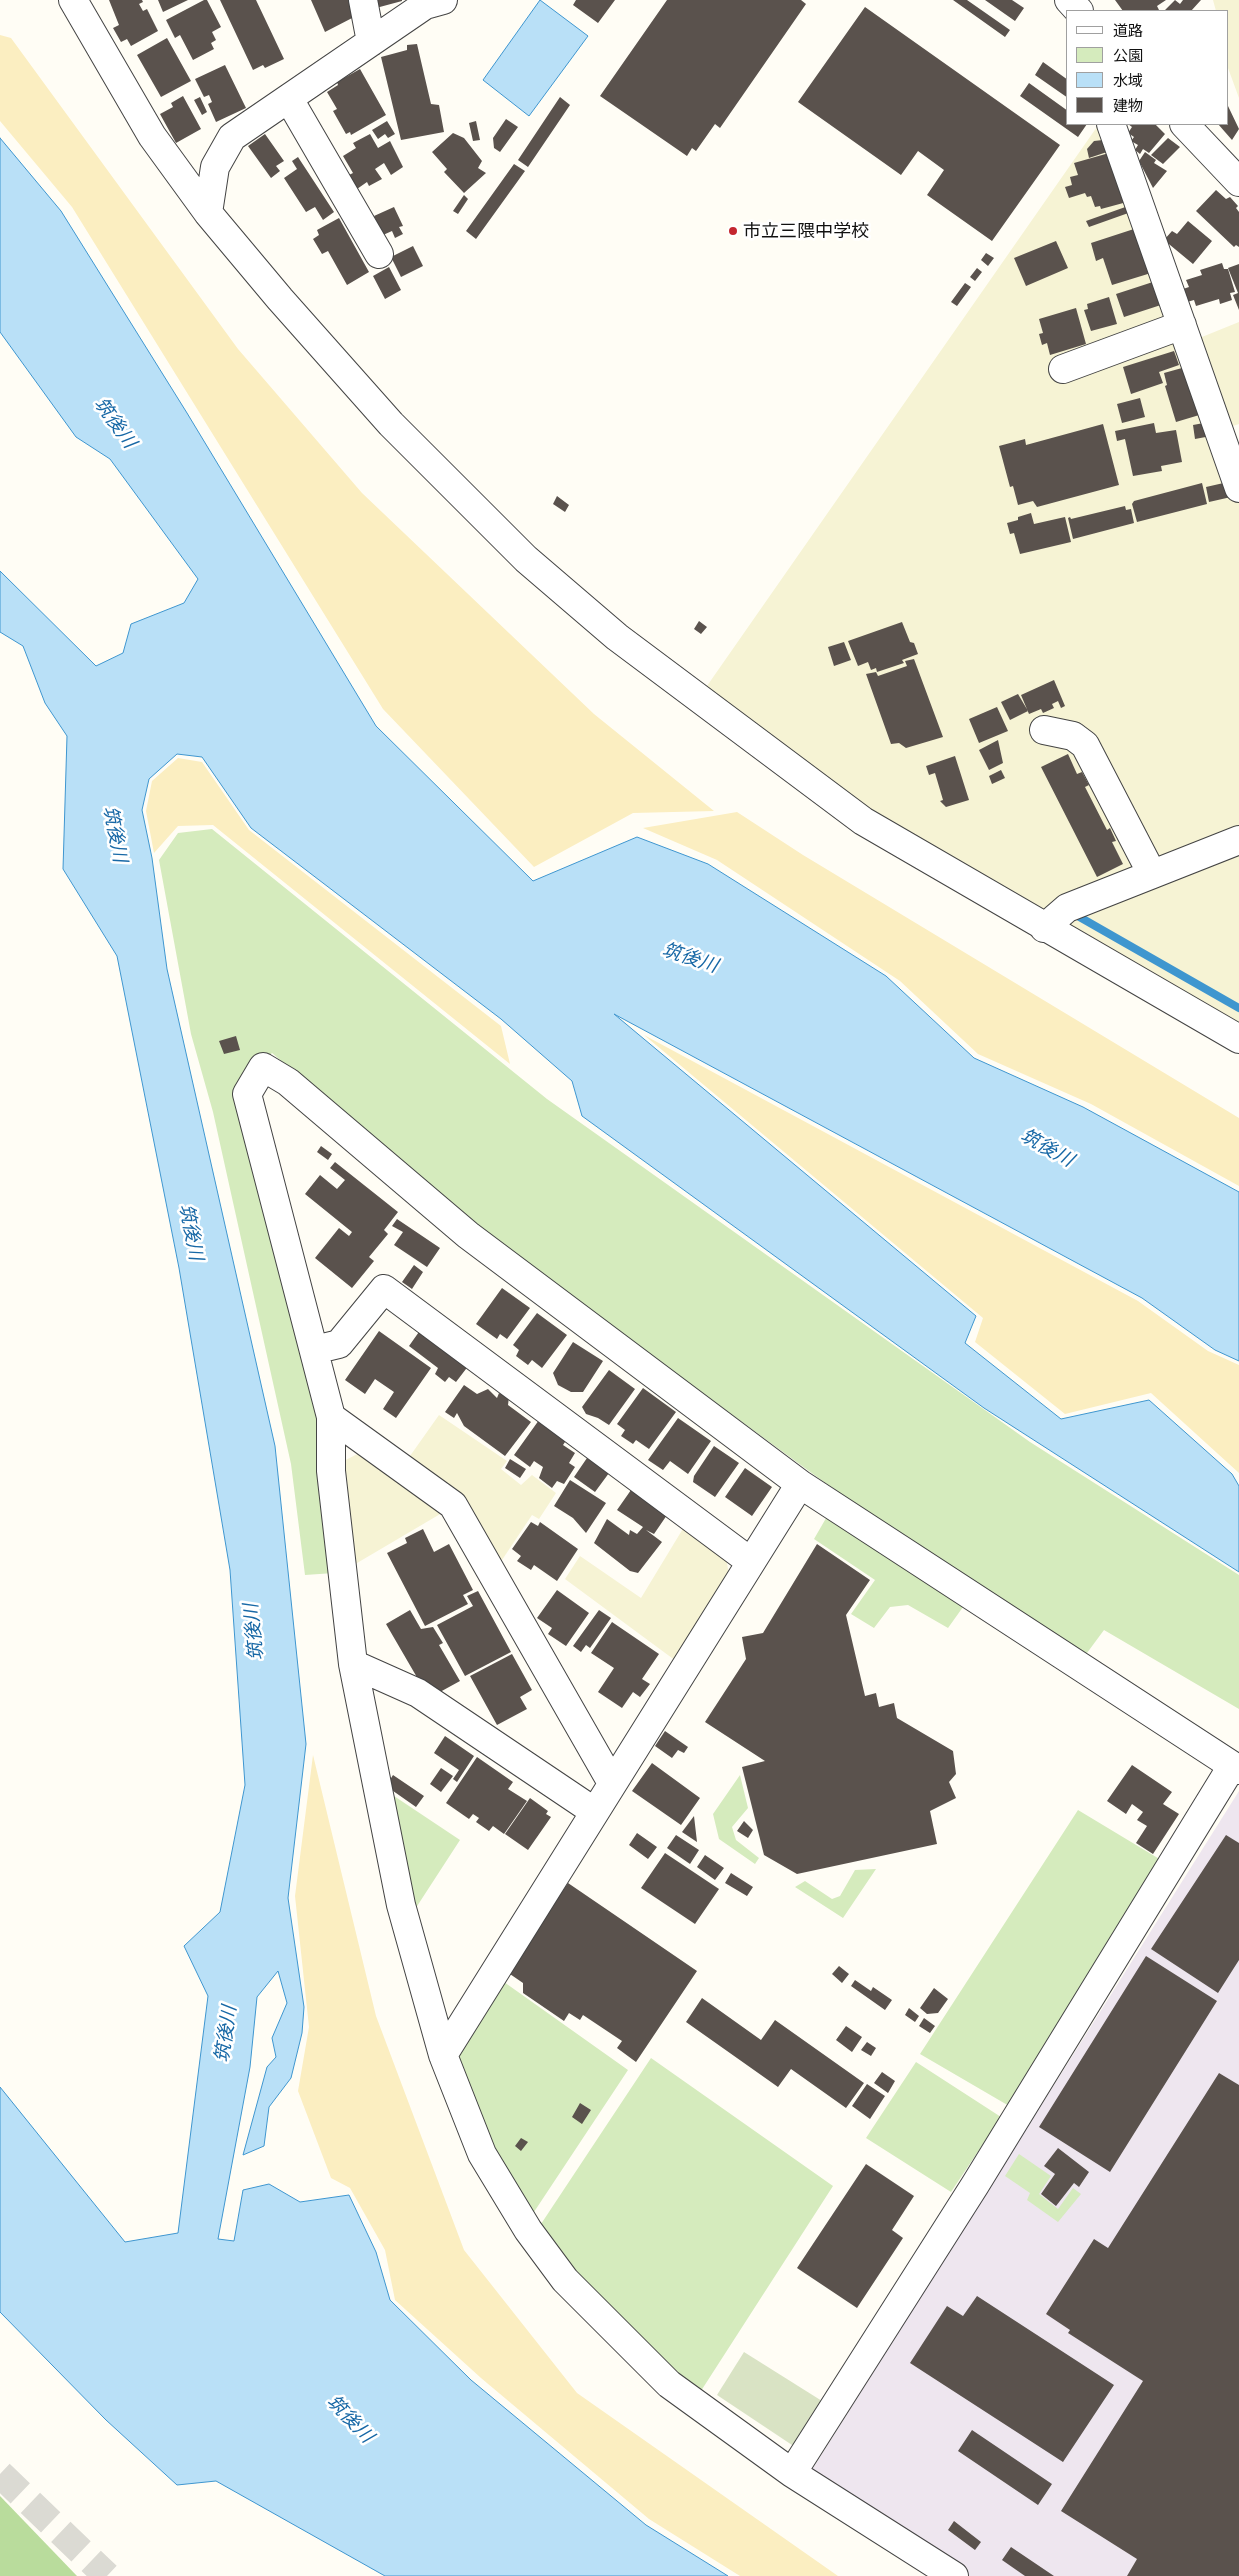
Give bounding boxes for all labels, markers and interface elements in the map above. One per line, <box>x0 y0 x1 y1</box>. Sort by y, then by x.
legend <box>1066 10 1229 125</box>
text: 道路 <box>1113 23 1143 39</box>
text: 公園 <box>1113 48 1143 64</box>
text: 水域 <box>1113 73 1143 89</box>
text: 建物 <box>1113 98 1143 114</box>
place label: 市立三隈中学校 <box>743 220 869 242</box>
marker: 市立三隈中学校 <box>727 225 739 237</box>
water label: 筑後川 <box>89 393 141 453</box>
water label: 筑後川 <box>98 804 132 864</box>
water label: 筑後川 <box>659 938 721 978</box>
water label: 筑後川 <box>1017 1124 1077 1172</box>
water label: 筑後川 <box>174 1202 208 1262</box>
water label: 筑後川 <box>240 1602 268 1662</box>
water label: 筑後川 <box>211 2004 241 2064</box>
water label: 筑後川 <box>322 2391 378 2447</box>

